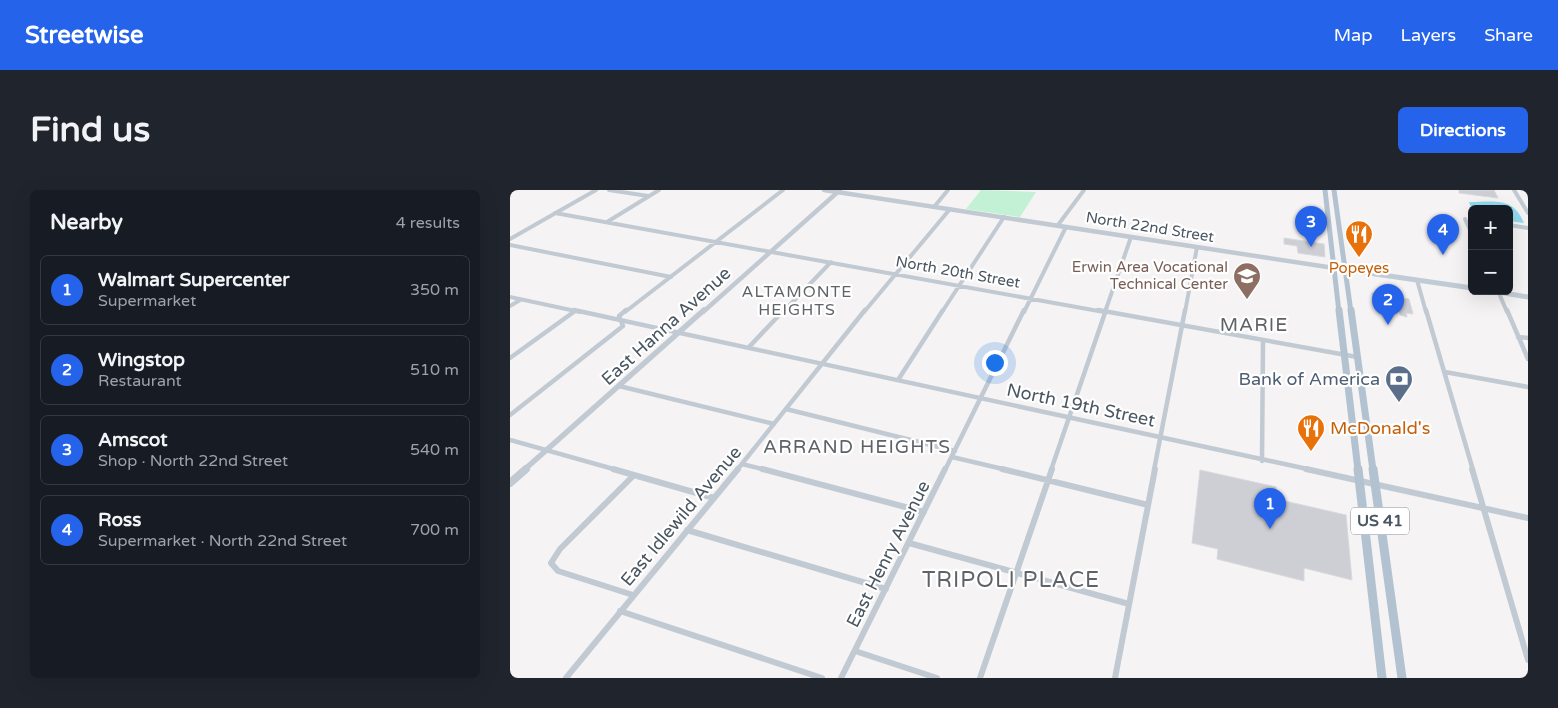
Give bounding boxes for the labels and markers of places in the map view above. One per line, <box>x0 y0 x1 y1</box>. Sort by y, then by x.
pin: 3 <box>1295 206 1327 247</box>
pin: 4 <box>1427 214 1459 255</box>
restaurant icon: Popeyes <box>1344 219 1374 258</box>
place label: Erwin Area Vocational Technical Center <box>1072 258 1228 293</box>
place label: Popeyes <box>1329 259 1389 277</box>
school or university icon: Erwin Area Vocational Technical Center <box>1232 261 1262 300</box>
pin: 2 <box>1372 284 1404 325</box>
bank icon: Bank of America <box>1384 364 1414 403</box>
place label: Bank of America <box>1238 368 1380 390</box>
restaurant icon: McDonald's <box>1296 413 1326 452</box>
place label: McDonald's <box>1330 417 1430 439</box>
pin: 1 <box>1254 488 1286 529</box>

